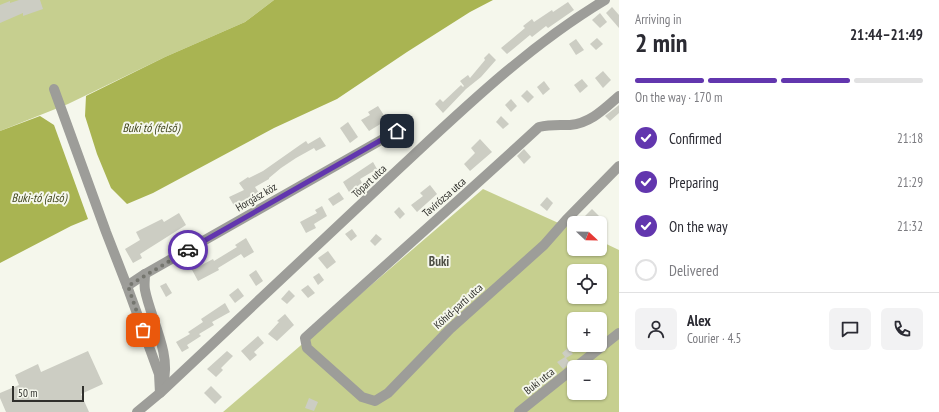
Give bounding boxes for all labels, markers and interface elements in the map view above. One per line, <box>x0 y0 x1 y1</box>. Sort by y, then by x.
text: Arriving in <box>635 11 682 28</box>
text: 21:44–21:49 <box>850 25 923 44</box>
text: 2 min <box>635 26 688 59</box>
text: On the way · 170 m <box>635 89 722 106</box>
pin <box>380 114 414 148</box>
water label: Buki tó (felső) <box>122 120 181 135</box>
icon: home <box>386 120 408 142</box>
icon: check <box>635 127 657 149</box>
text: Confirmed <box>669 129 722 148</box>
text: 21:18 <box>897 130 923 147</box>
street label: Tópart utca <box>349 161 389 201</box>
icon: check <box>635 171 657 193</box>
text: Preparing <box>669 173 719 192</box>
street label: Tavirózsa utca <box>419 174 469 220</box>
text: 21:29 <box>897 174 923 191</box>
street label: Horgász köz <box>233 180 279 214</box>
water label: Buki-tó (alsó) <box>12 190 68 205</box>
icon: check <box>635 215 657 237</box>
north arrow <box>567 216 607 256</box>
map controls <box>567 216 607 400</box>
text: On the way <box>669 217 728 236</box>
text: 21:32 <box>897 218 923 235</box>
courier <box>168 230 208 270</box>
icon: car <box>177 239 199 261</box>
district label: Buki <box>429 253 449 270</box>
text: Delivered <box>669 261 719 280</box>
button: locate <box>567 264 607 304</box>
street label: Kőhíd-parti utca <box>431 280 485 332</box>
button: person <box>635 308 677 350</box>
button: chat <box>829 308 871 350</box>
button: phone <box>881 308 923 350</box>
text: Alex <box>687 311 711 330</box>
button: + <box>567 312 607 352</box>
pin <box>126 313 160 347</box>
icon: bag <box>132 319 154 341</box>
text: Courier · 4.5 <box>687 330 741 347</box>
button: − <box>567 360 607 400</box>
street label: Buki utca <box>521 365 557 397</box>
scale bar <box>12 384 84 403</box>
text: 50 m <box>18 386 37 400</box>

